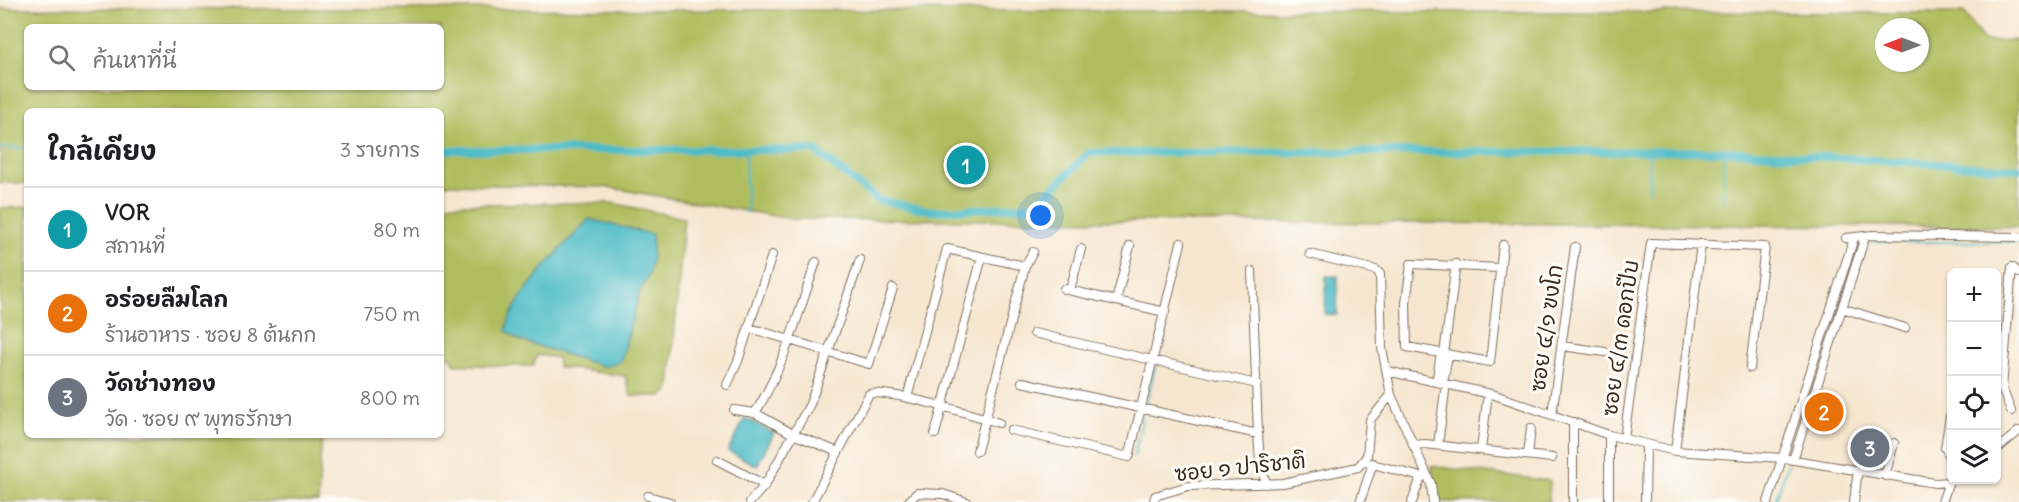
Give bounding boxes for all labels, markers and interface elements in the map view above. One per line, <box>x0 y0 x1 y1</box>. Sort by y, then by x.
north arrow <box>1875 18 1929 72</box>
search box <box>24 24 444 90</box>
icon: search <box>45 41 78 74</box>
text: ค้นหาที่นี่ <box>93 46 177 74</box>
text: ใกล้เคียง <box>48 134 156 167</box>
text: 3 รายการ <box>340 137 420 162</box>
pin: 1 <box>946 142 986 188</box>
text: VOR <box>105 198 150 226</box>
your location <box>1026 201 1055 230</box>
text: 1 <box>64 217 71 242</box>
text: 80 m <box>373 217 420 242</box>
text: สถานที่ <box>105 233 165 258</box>
street label: ซอย ๔/๓ ดอกปีบ <box>1596 258 1644 418</box>
street label: ซอย ๔/๑ ฃงโก <box>1524 263 1568 393</box>
map controls <box>1947 268 2001 484</box>
button: + <box>1947 268 2001 322</box>
text: อร่อยลืมโลก <box>105 285 228 313</box>
text: 2 <box>62 301 73 326</box>
text: 750 m <box>363 301 420 326</box>
text: ร้านอาหาร · ซอย 8 ต้นกก <box>105 322 317 347</box>
button: − <box>1947 322 2001 376</box>
text: วัดช่างทอง <box>105 369 216 397</box>
button: locate <box>1947 376 2001 430</box>
text: 3 <box>62 385 73 410</box>
text: 800 m <box>360 385 420 410</box>
pin: 2 <box>1804 390 1844 434</box>
text: วัด · ซอย ๙ พุทธรักษา <box>105 406 292 431</box>
pin: 3 <box>1850 426 1890 470</box>
button: layers <box>1947 430 2001 484</box>
street label: ซอย ๑ ปาริชาติ <box>1173 447 1307 487</box>

